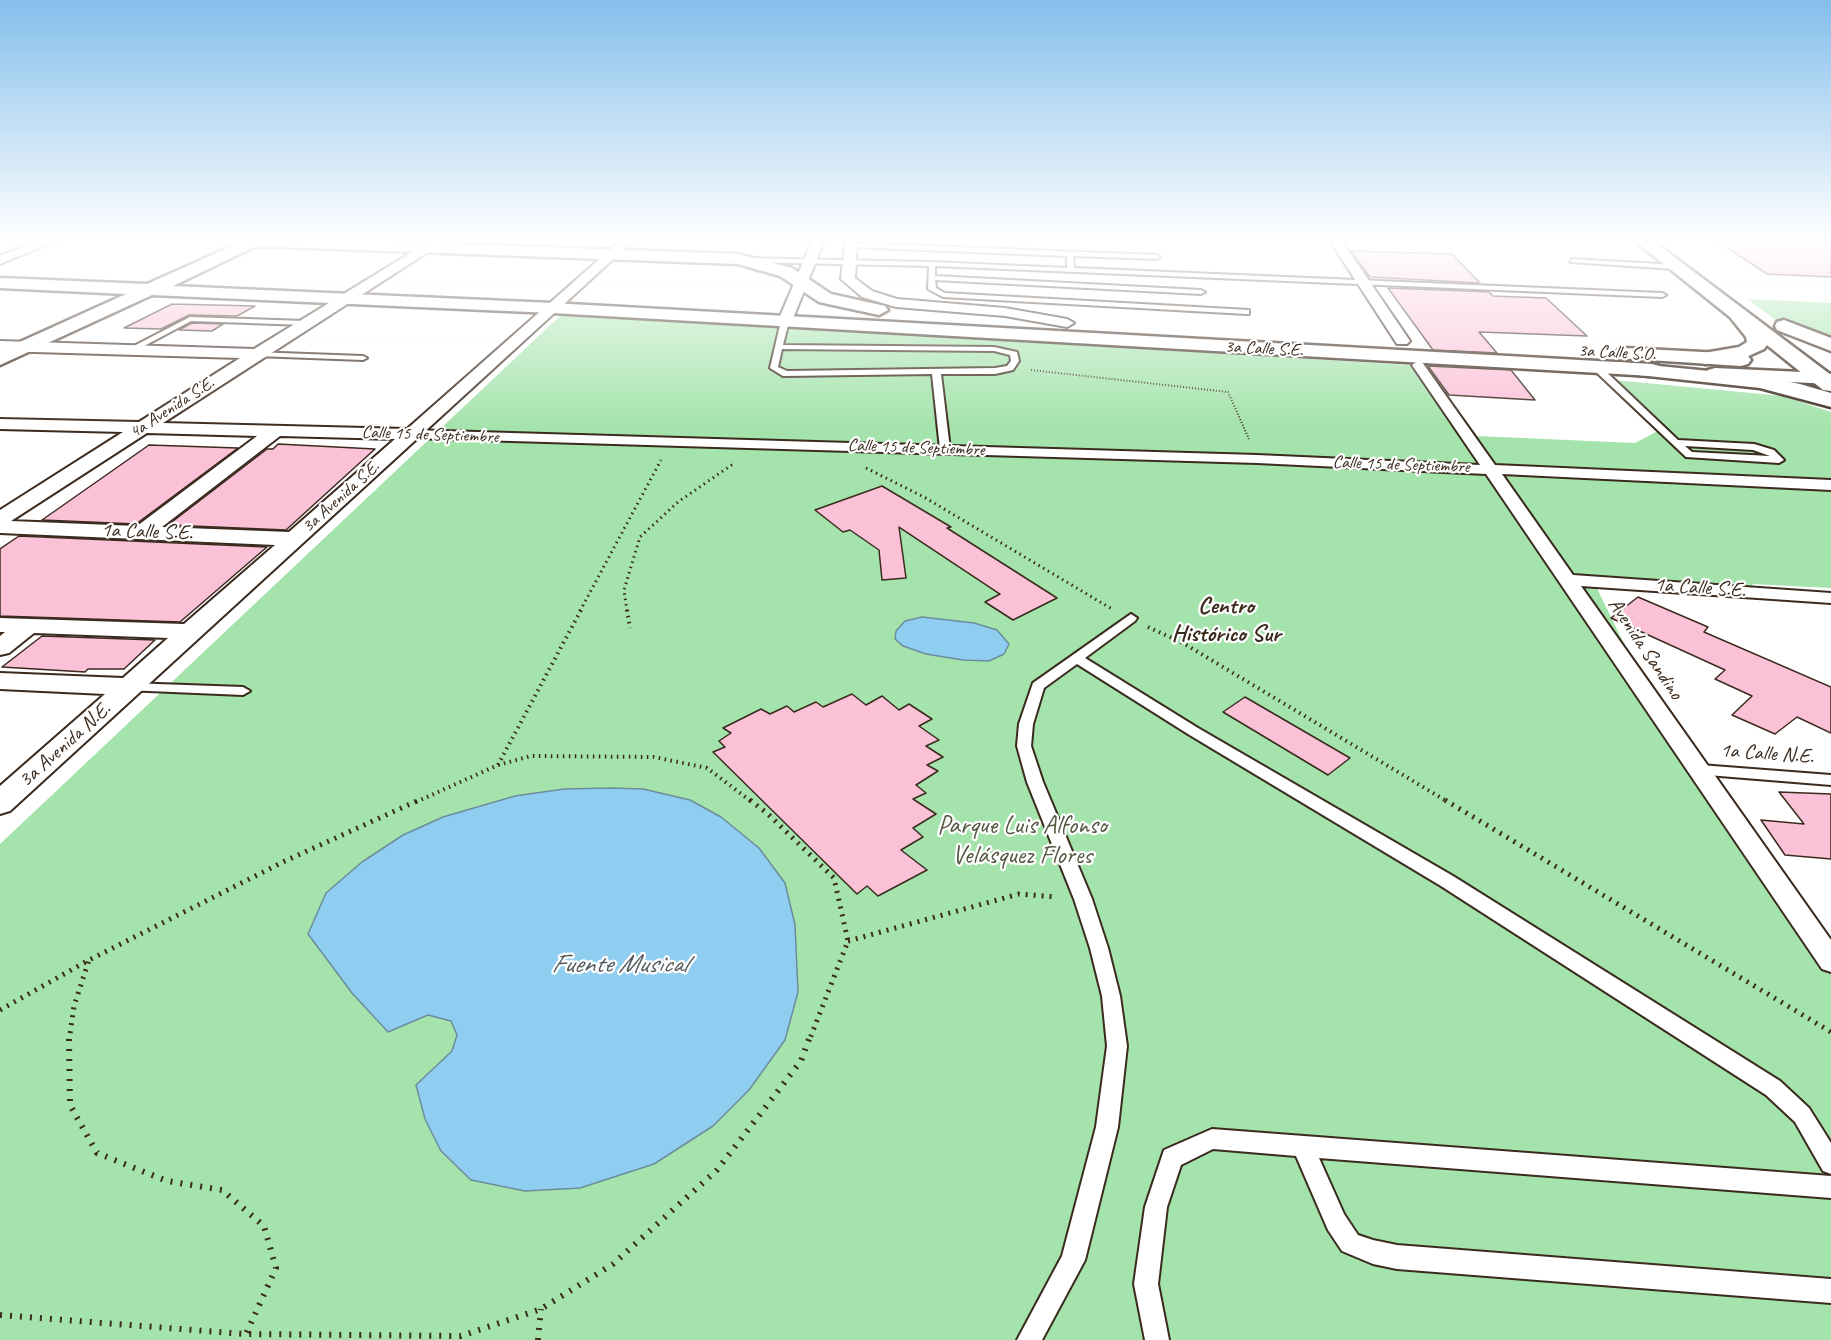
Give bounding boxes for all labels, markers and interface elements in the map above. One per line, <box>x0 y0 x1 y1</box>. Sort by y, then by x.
street label: 3a Calle S.E. <box>1224 336 1304 362</box>
street label: 3a Calle S.O. <box>1578 340 1656 366</box>
street label: 4a Avenida S.E. <box>126 373 218 443</box>
street label: Calle 15 de Septiembre <box>361 422 499 448</box>
street label: Calle 15 de Septiembre <box>847 435 985 461</box>
street label: Calle 15 de Septiembre <box>1332 452 1470 478</box>
street label: 3a Avenida S.E. <box>298 457 384 537</box>
street label: 1a Calle S.E. <box>101 518 193 546</box>
street label: 1a Calle S.E. <box>1654 572 1746 604</box>
district label: Centro Histórico Sur <box>1171 593 1281 649</box>
street label: Avenida Sandino <box>1602 593 1688 705</box>
street label: 3a Avenida N.E. <box>14 697 116 793</box>
street label: 1a Calle N.E. <box>1719 738 1815 770</box>
park label: Parque Luis Alfonso Velásquez Flores <box>937 810 1107 872</box>
water label: Fuente Musical <box>551 949 687 981</box>

